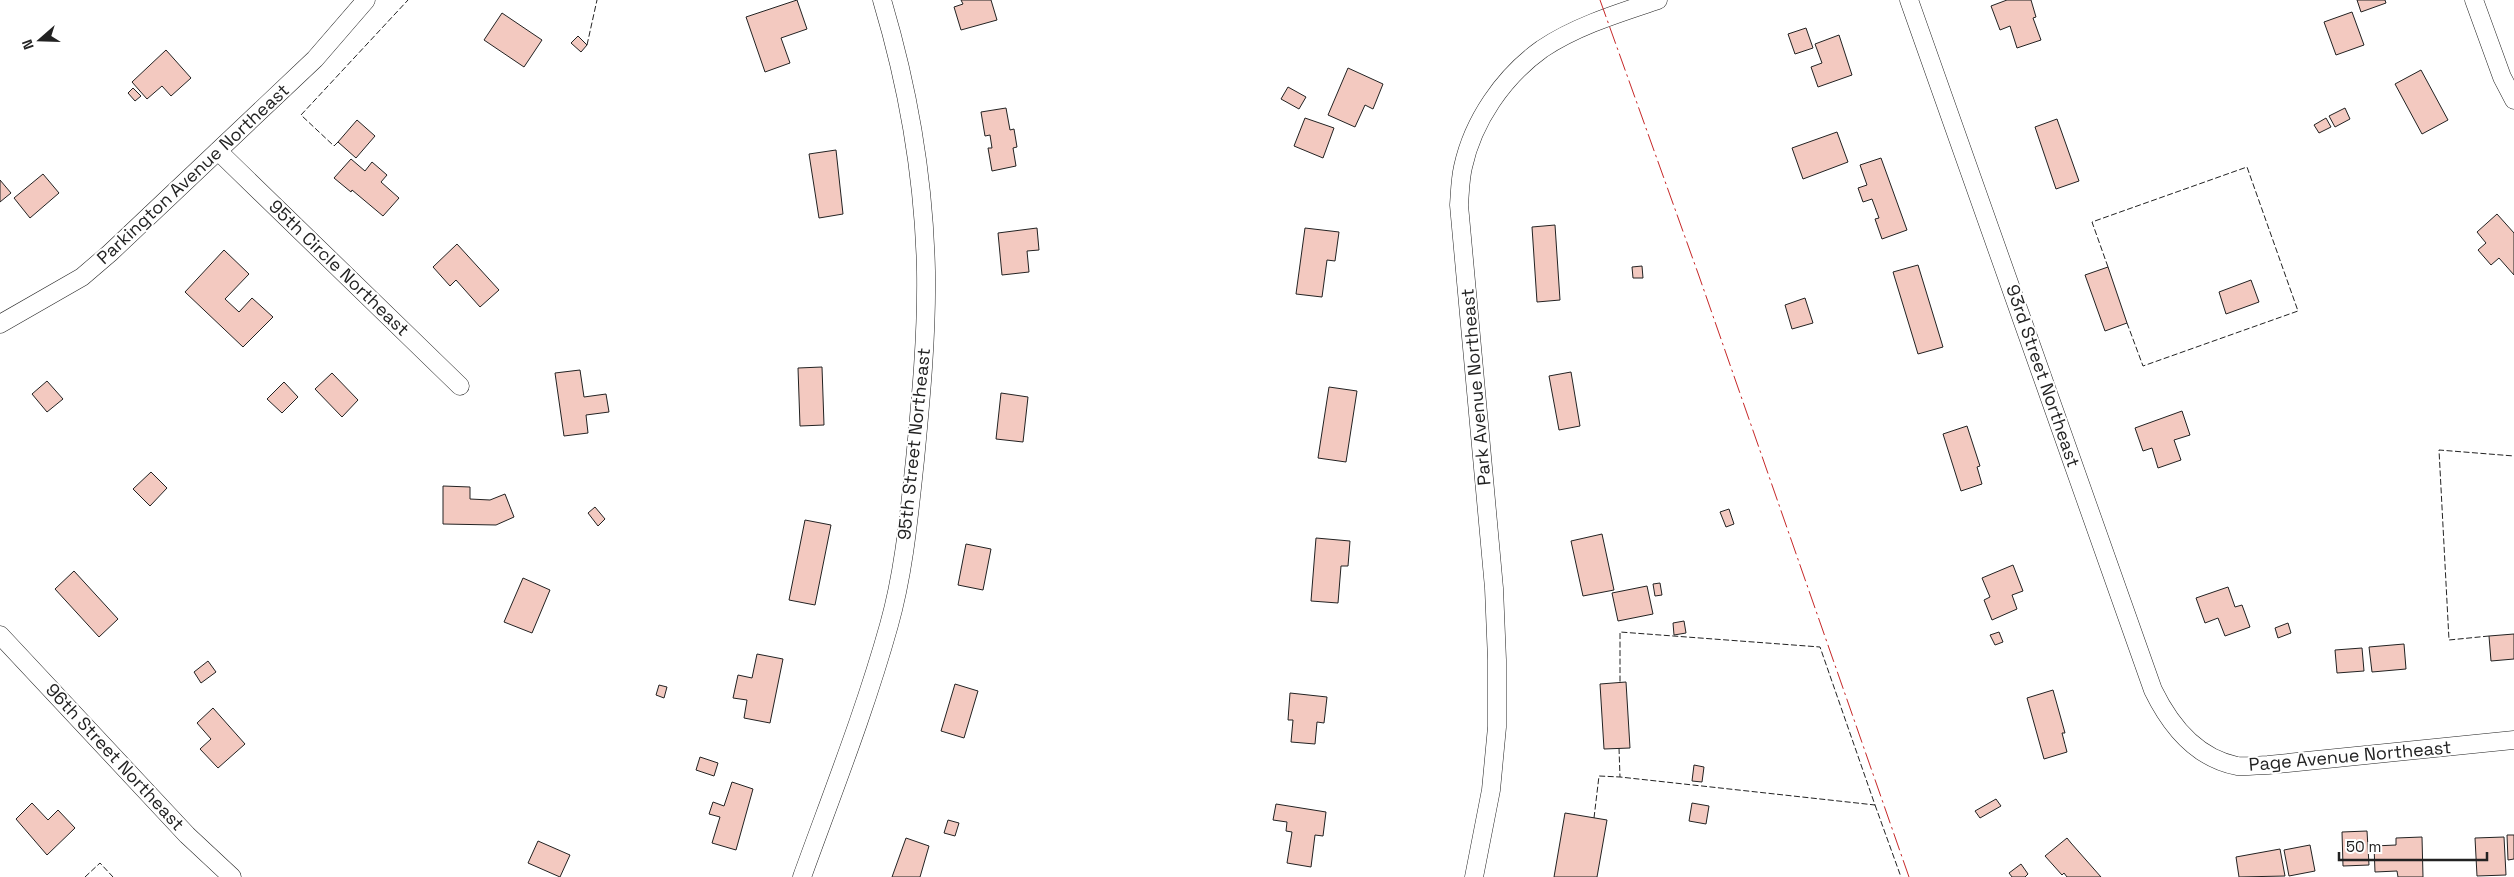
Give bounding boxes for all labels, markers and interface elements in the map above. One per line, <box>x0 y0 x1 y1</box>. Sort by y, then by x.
north arrow <box>15 15 65 65</box>
text: N <box>18 37 38 52</box>
street label: Parkington Avenue Northeast <box>92 78 294 269</box>
street label: 95th Circle Northeast <box>264 195 414 341</box>
street label: 93rd Street Northeast <box>2001 281 2086 470</box>
street label: Park Avenue Northeast <box>1455 288 1496 487</box>
street label: 95th Street Northeast <box>892 347 935 541</box>
street label: 96th Street Northeast <box>41 678 190 835</box>
street label: Page Avenue Northeast <box>2248 735 2452 776</box>
scale bar <box>2339 830 2486 862</box>
text: 50 m <box>2346 837 2381 856</box>

